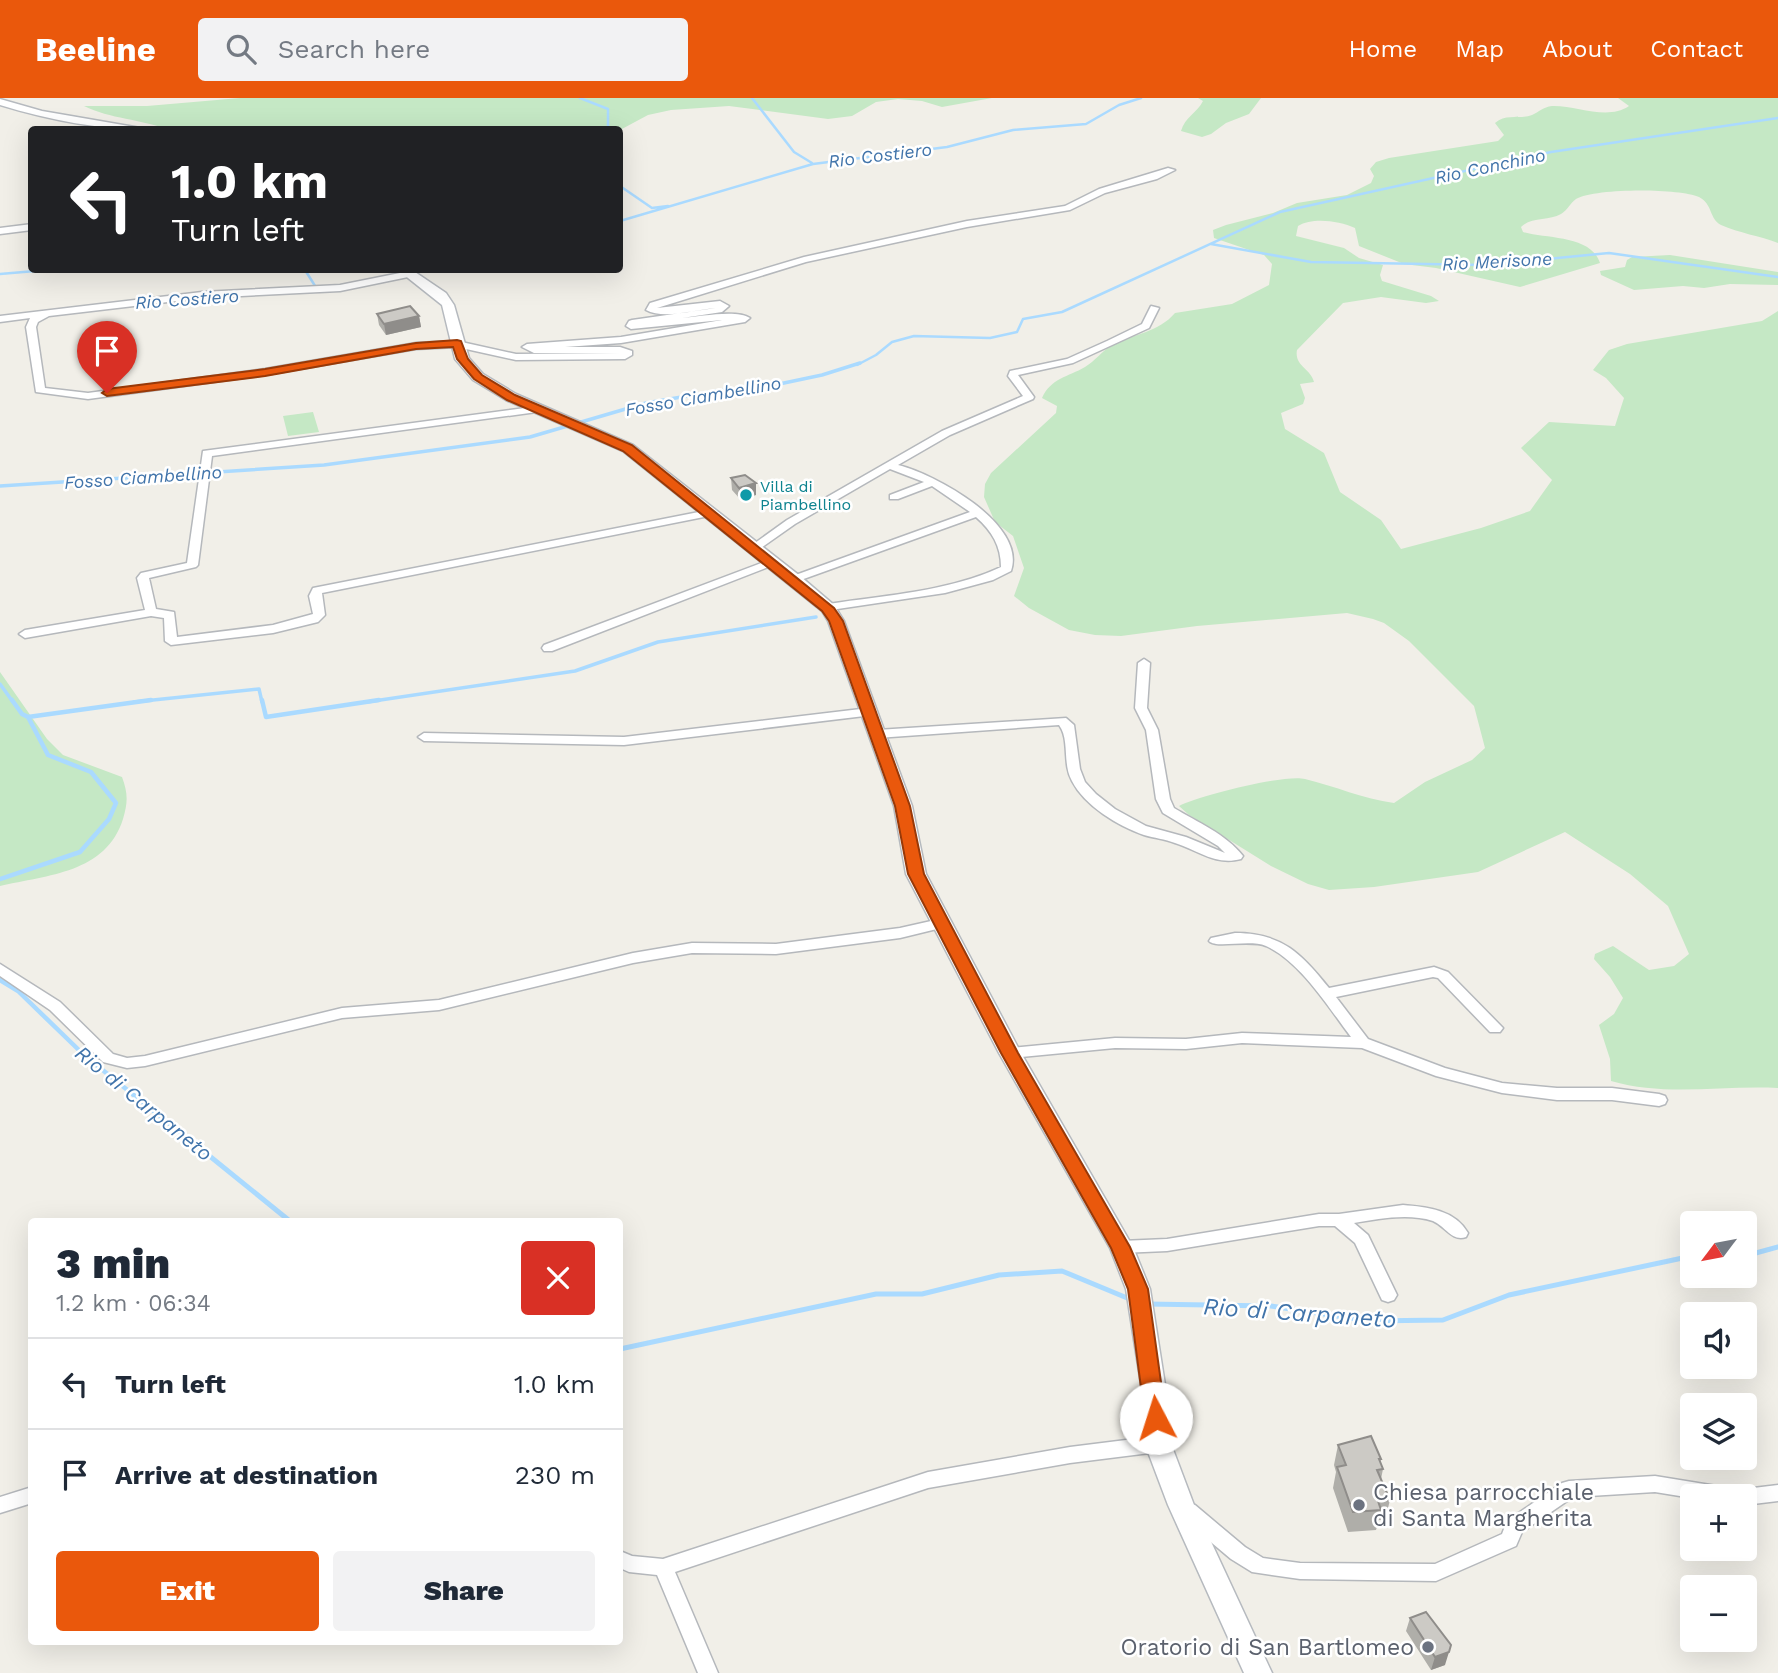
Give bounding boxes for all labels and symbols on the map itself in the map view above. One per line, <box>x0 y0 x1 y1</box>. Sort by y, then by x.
water label: Rio Costiero <box>827 138 933 172</box>
water label: Rio Conchino <box>1433 144 1547 188</box>
water label: Rio Merisone <box>1441 248 1553 274</box>
water label: Rio Costiero <box>134 285 240 313</box>
pin <box>77 321 137 393</box>
water label: Fosso Ciambellino <box>623 372 783 420</box>
water label: Fosso Ciambellino <box>63 461 223 493</box>
place label: Villa di Piambellino <box>760 477 851 514</box>
marker: Villa di Piambellino <box>738 487 754 503</box>
water label: Rio di Carpaneto <box>70 1040 218 1166</box>
north arrow <box>1680 1211 1757 1288</box>
water label: Rio di Carpaneto <box>1202 1292 1398 1334</box>
position arrow <box>1119 1381 1193 1455</box>
place label: Chiesa parrocchiale di Santa Margherita <box>1373 1479 1594 1532</box>
marker: Chiesa parrocchiale di Santa Margherita <box>1351 1497 1367 1513</box>
place label: Oratorio di San Bartlomeo <box>1121 1634 1414 1661</box>
marker: Oratorio di San Bartlomeo <box>1420 1639 1436 1655</box>

